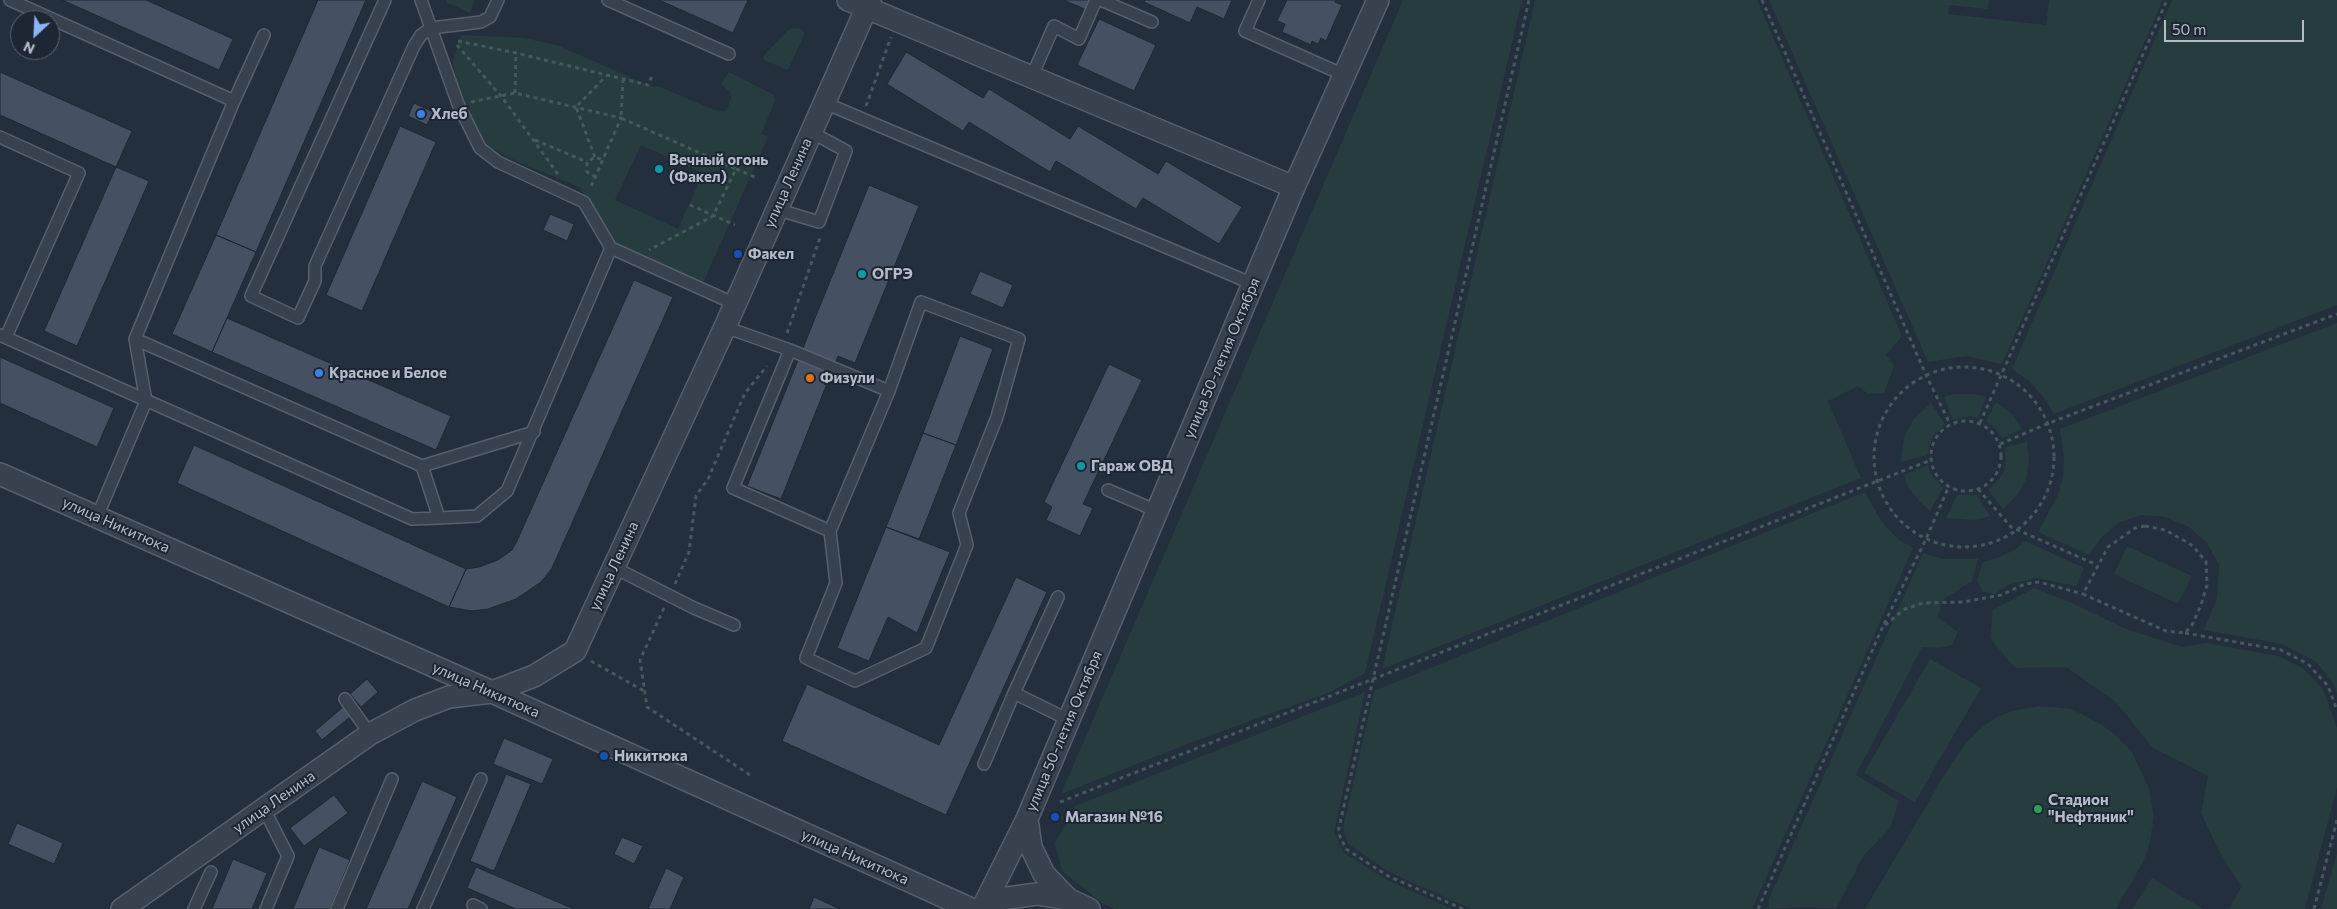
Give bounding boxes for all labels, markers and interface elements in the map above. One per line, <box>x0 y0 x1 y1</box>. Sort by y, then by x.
north arrow <box>10 10 60 60</box>
scale bar <box>2167 10 2307 42</box>
text: 50 m <box>2172 20 2206 38</box>
text: N <box>21 38 37 58</box>
place label: Хлеб <box>431 105 468 123</box>
marker: Хлеб <box>415 108 427 120</box>
street label: улица Ленина <box>760 135 816 231</box>
place label: Вечный огонь (Факел) <box>669 151 768 186</box>
marker: Вечный огонь (Факел) <box>653 163 665 175</box>
place label: Факел <box>748 245 794 263</box>
marker: Факел <box>732 248 744 260</box>
place label: ОГРЭ <box>872 265 913 283</box>
marker: ОГРЭ <box>856 268 868 280</box>
street label: улица 50-летия Октября <box>1180 275 1264 441</box>
place label: Красное и Белое <box>329 364 447 382</box>
marker: Красное и Белое <box>313 367 325 379</box>
place label: Физули <box>820 369 875 387</box>
marker: Физули <box>804 372 816 384</box>
place label: Гараж ОВД <box>1091 457 1173 475</box>
marker: Гараж ОВД <box>1075 460 1087 472</box>
street label: улица Никитюка <box>60 493 172 557</box>
street label: улица Ленина <box>585 518 643 614</box>
street label: улица 50-летия Октября <box>1022 648 1106 814</box>
street label: улица Никитюка <box>430 658 542 722</box>
place label: Никитюка <box>614 747 688 765</box>
marker: Никитюка <box>598 750 610 762</box>
street label: улица Ленина <box>229 767 319 837</box>
place label: Стадион "Нефтяник" <box>2048 791 2134 826</box>
marker: Стадион "Нефтяник" <box>2032 803 2044 815</box>
place label: Магазин №16 <box>1065 808 1163 826</box>
marker: Магазин №16 <box>1049 811 1061 823</box>
street label: улица Никитюка <box>799 825 911 889</box>

